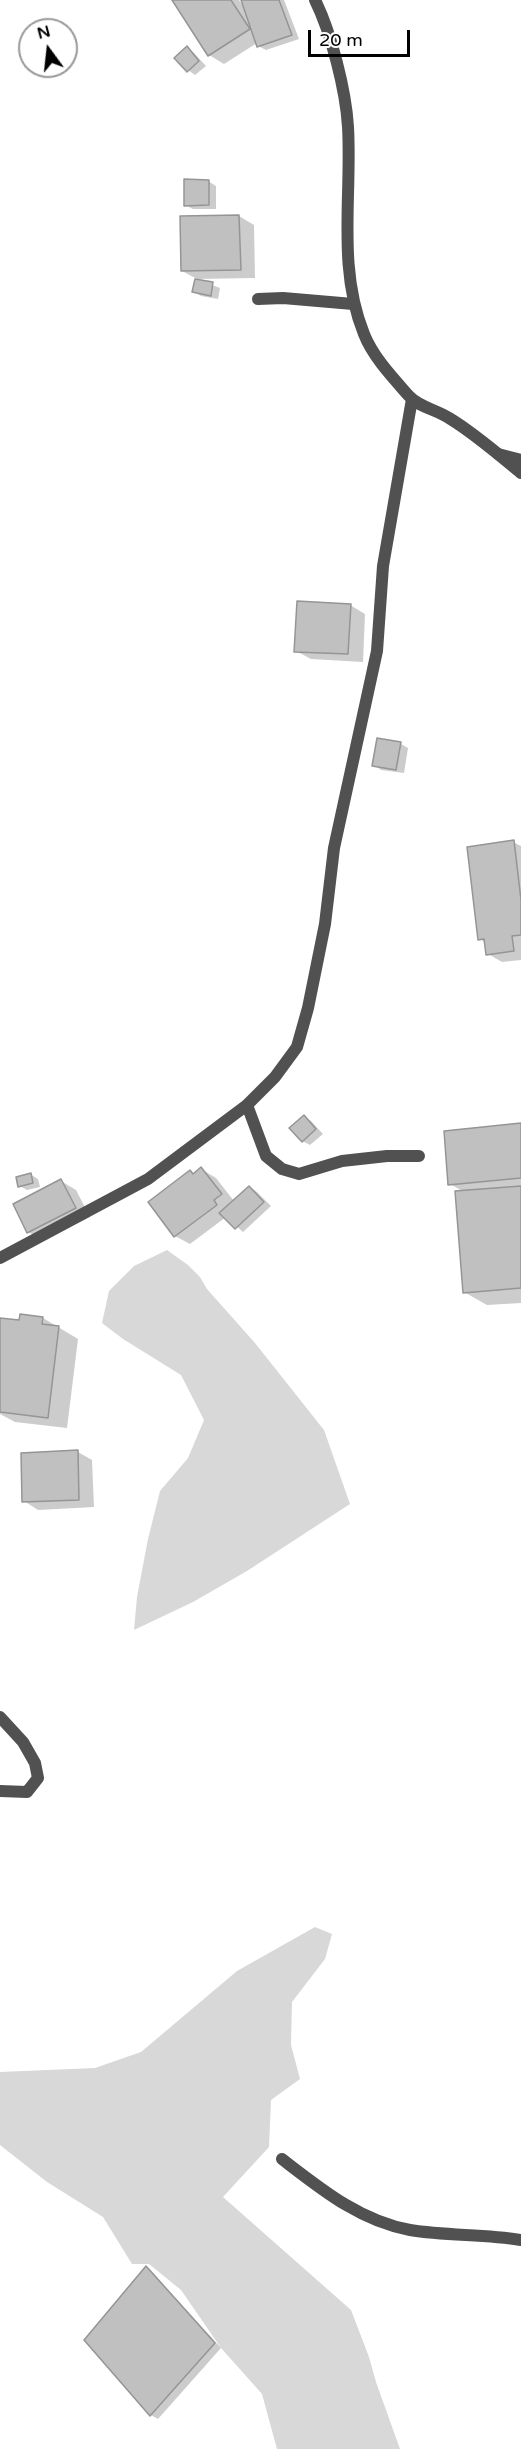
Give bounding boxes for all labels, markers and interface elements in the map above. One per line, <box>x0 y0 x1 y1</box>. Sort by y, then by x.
north arrow <box>18 18 78 78</box>
scale bar <box>311 18 413 56</box>
text: N <box>35 21 53 44</box>
text: 20 m <box>319 29 363 51</box>

